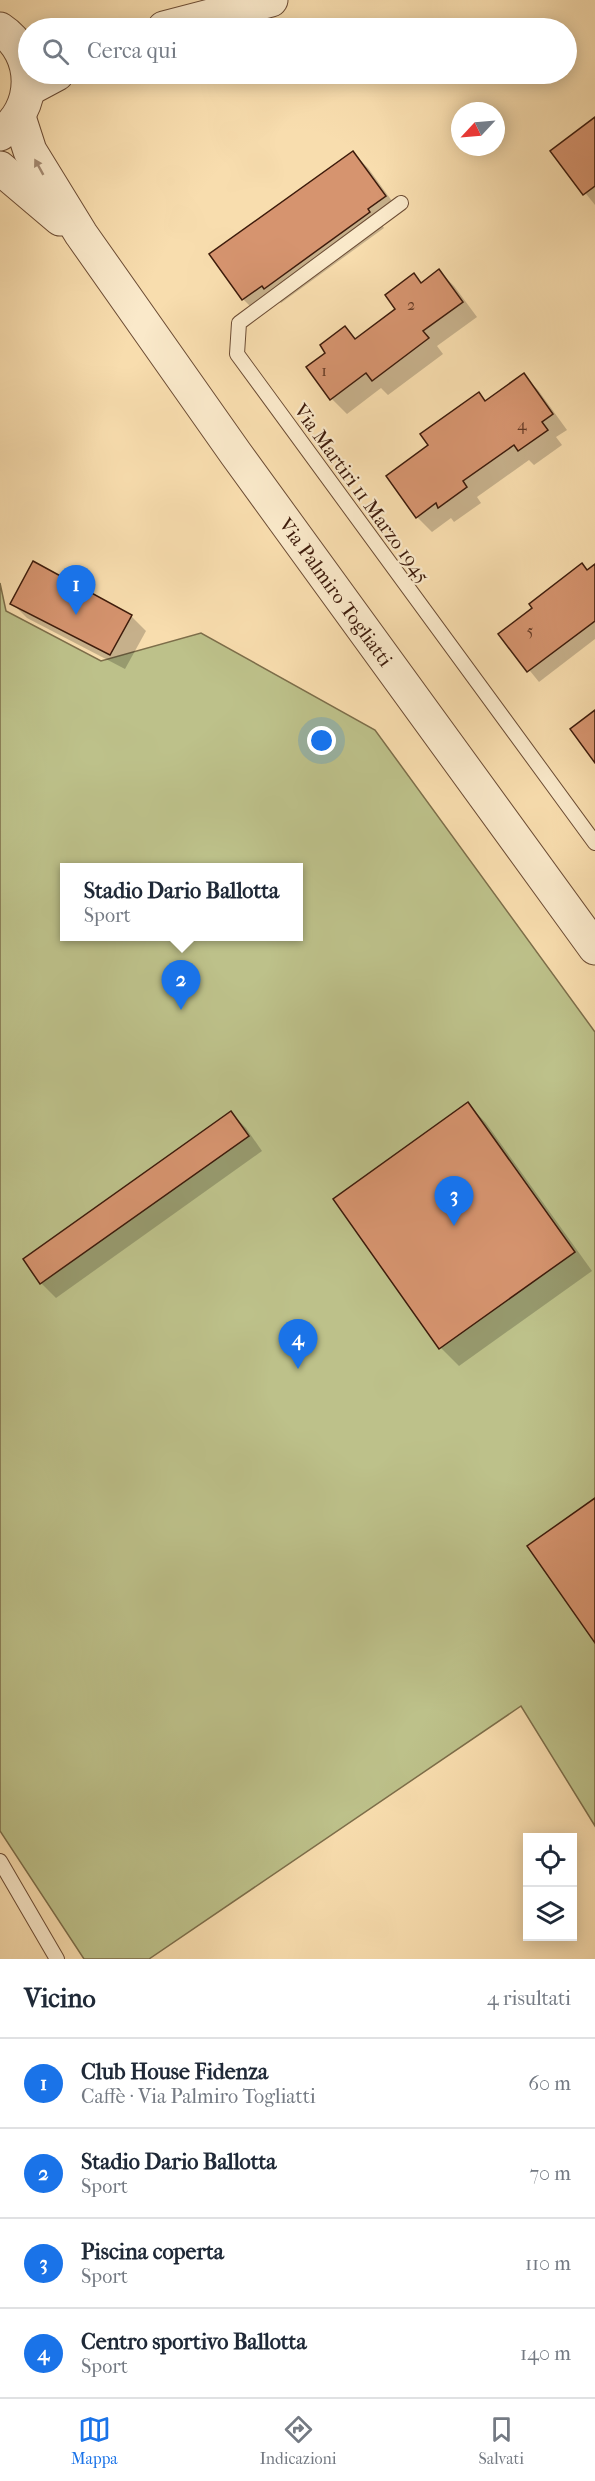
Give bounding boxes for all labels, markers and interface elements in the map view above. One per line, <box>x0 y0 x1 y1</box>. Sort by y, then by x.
search box <box>18 18 577 84</box>
icon: search <box>39 35 72 68</box>
text: Cerca qui <box>87 38 177 64</box>
north arrow <box>451 102 505 156</box>
one-way arrow <box>34 158 44 175</box>
house number: 2 <box>407 295 415 314</box>
house number: 1 <box>321 361 327 380</box>
street label: Via Martiri 11 Marzo 1945 <box>288 399 434 587</box>
house number: 4 <box>517 415 527 434</box>
street label: Via Palmiro Togliatti <box>273 513 397 671</box>
pin: 1 <box>56 566 96 615</box>
house number: 5 <box>527 621 534 640</box>
your location <box>307 726 336 755</box>
popup <box>60 863 303 941</box>
text: Stadio Dario Ballotta <box>84 878 279 904</box>
text: Sport <box>84 904 131 927</box>
pin: 2 <box>162 960 201 1010</box>
pin: 3 <box>434 1176 474 1226</box>
pin: 4 <box>278 1320 318 1369</box>
map controls <box>523 1833 577 1941</box>
button: locate <box>523 1833 577 1887</box>
button: layers <box>523 1887 577 1941</box>
text: Vicino <box>24 1983 96 2014</box>
text: 4 risultati <box>487 1987 571 2010</box>
text: Club House Fidenza <box>81 2059 268 2085</box>
text: 1 <box>40 2072 47 2095</box>
text: 60 m <box>528 2072 571 2095</box>
text: Caffè · Via Palmiro Togliatti <box>81 2085 316 2108</box>
text: Stadio Dario Ballotta <box>81 2149 277 2175</box>
text: 2 <box>38 2162 49 2185</box>
text: 70 m <box>529 2162 571 2185</box>
text: Sport <box>81 2175 128 2198</box>
text: Piscina coperta <box>81 2239 224 2265</box>
text: 3 <box>39 2252 48 2275</box>
text: 110 m <box>525 2252 571 2275</box>
text: Sport <box>81 2265 128 2288</box>
text: Centro sportivo Ballotta <box>81 2329 307 2355</box>
text: 4 <box>38 2342 49 2365</box>
text: 140 m <box>520 2342 571 2365</box>
text: Sport <box>81 2355 128 2378</box>
tab: Mappa <box>71 2413 118 2468</box>
tab: Indicazioni <box>260 2413 337 2468</box>
tab: Salvati <box>478 2413 524 2468</box>

